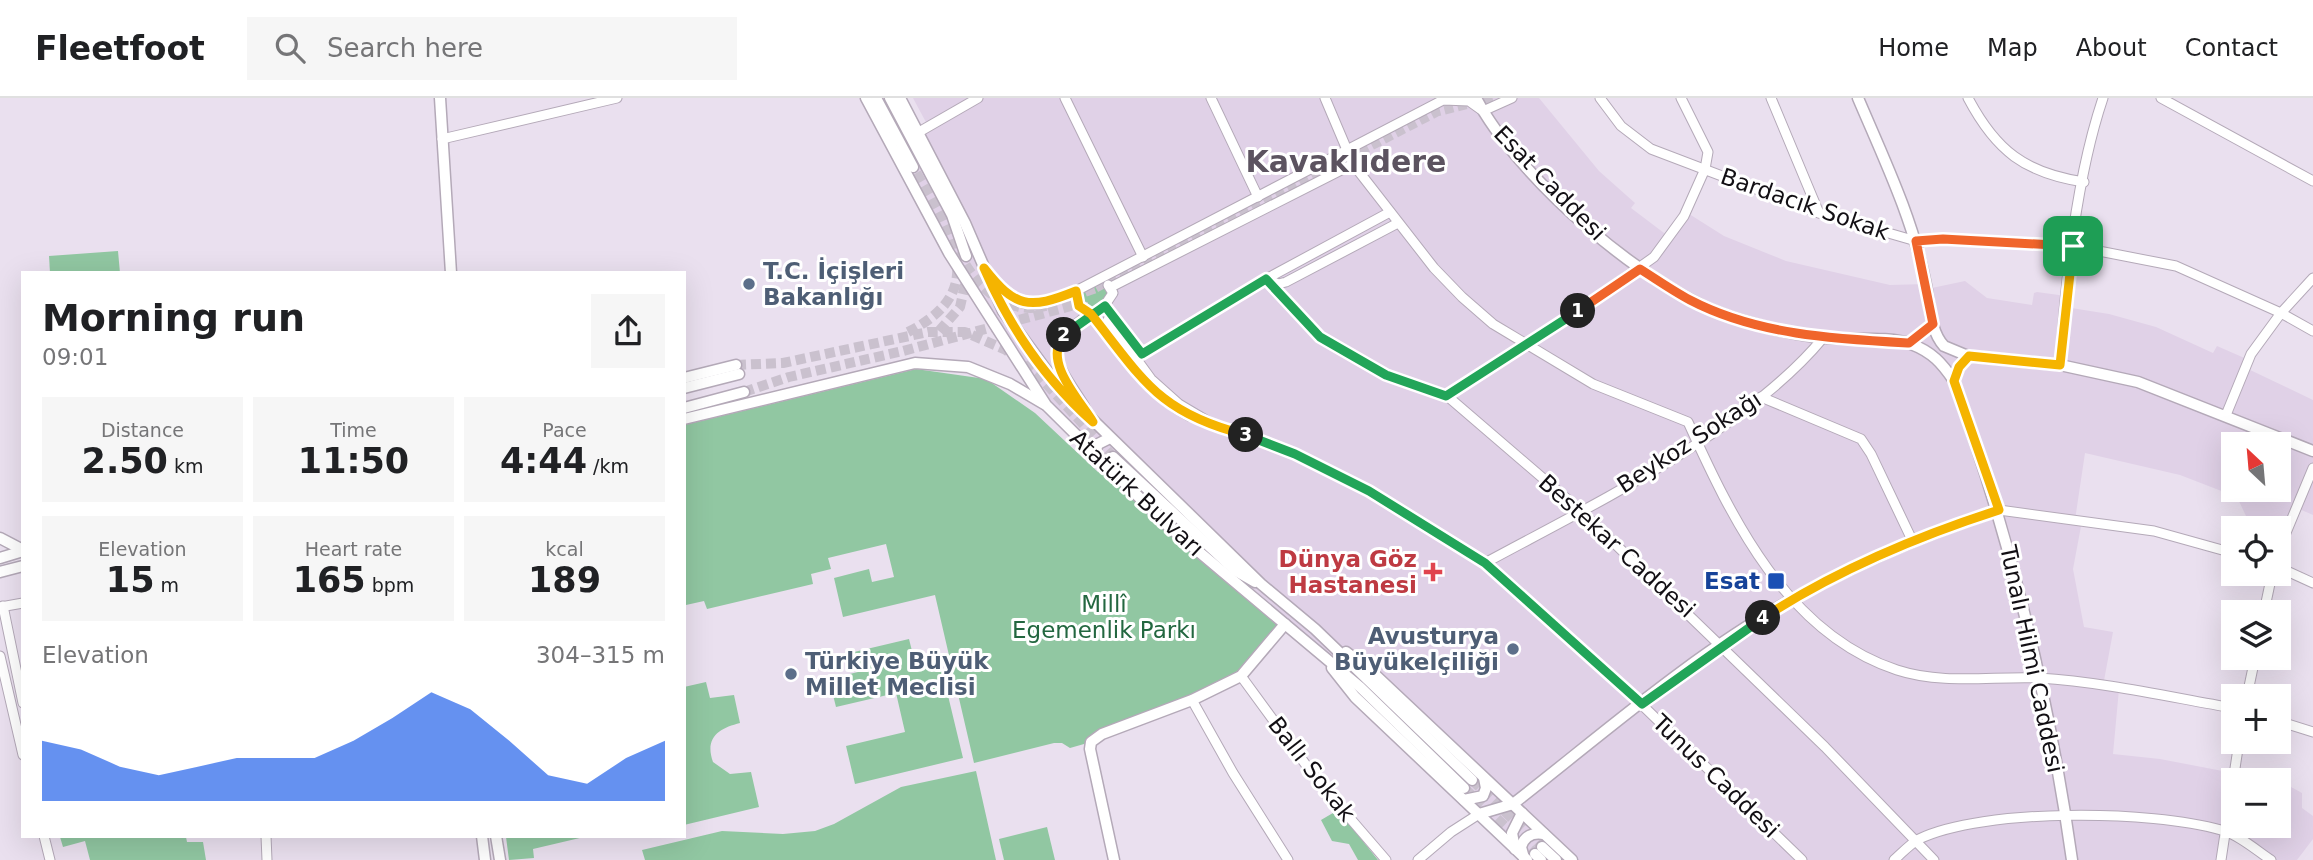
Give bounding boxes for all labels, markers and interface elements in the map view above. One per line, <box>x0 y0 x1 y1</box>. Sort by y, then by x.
search box <box>247 17 737 80</box>
text: Fleetfoot <box>35 29 205 68</box>
icon: search <box>271 29 309 67</box>
text: Search here <box>327 33 483 63</box>
text: Home <box>1878 34 1949 62</box>
text: Map <box>1987 34 2038 62</box>
text: About <box>2076 34 2147 62</box>
text: Contact <box>2185 34 2278 62</box>
street label: Esat Caddesi <box>1489 120 1611 246</box>
district label: Kavaklıdere <box>1246 144 1446 179</box>
street label: Bardacık Sokak <box>1717 163 1893 245</box>
pin <box>2043 216 2103 276</box>
icon: arrive <box>2054 227 2092 265</box>
place label: T.C. İçişleri Bakanlığı <box>763 257 904 310</box>
marker: T.C. İçişleri Bakanlığı <box>741 276 757 292</box>
button: share <box>591 294 665 368</box>
pin: 1 <box>1560 294 1596 328</box>
text: Morning run <box>42 296 305 340</box>
text: 1 <box>1571 299 1584 321</box>
pin: 2 <box>1046 317 1082 352</box>
text: 2 <box>1057 323 1070 345</box>
text: 09:01 <box>42 344 108 370</box>
street label: Beykoz Sokağı <box>1612 386 1766 498</box>
pin: 3 <box>1228 418 1264 452</box>
text: Distance <box>101 419 184 441</box>
text: Time <box>330 419 377 441</box>
text: Pace <box>542 419 587 441</box>
text: 3 <box>1239 423 1252 445</box>
street label: Atatürk Bulvarı <box>1065 425 1209 561</box>
north arrow <box>2221 432 2291 502</box>
map controls <box>2221 432 2291 838</box>
text: 2.50 <box>82 441 168 481</box>
text: 11:50 <box>298 441 409 481</box>
text: 4:44 <box>500 441 587 481</box>
text: km <box>168 455 203 477</box>
text: /km <box>587 455 629 477</box>
street label: Bestekar Caddesi <box>1534 469 1700 623</box>
button: locate <box>2221 516 2291 586</box>
text: Elevation <box>98 538 187 560</box>
text: Heart rate <box>305 538 402 560</box>
text: kcal <box>545 538 584 560</box>
street label: Tunalı Hilmi Caddesi <box>1995 542 2069 775</box>
place label: Dünya Göz Hastanesi <box>1279 546 1417 598</box>
text: 15 <box>106 560 155 600</box>
text: 165 <box>293 560 366 600</box>
text: 189 <box>528 560 601 600</box>
marker: Dünya Göz Hastanesi <box>1423 562 1443 582</box>
place label: Esat <box>1704 568 1760 594</box>
marker: Esat <box>1766 571 1786 591</box>
text: m <box>155 574 179 596</box>
text: bpm <box>366 574 414 596</box>
park label: Millî Egemenlik Parkı <box>1012 591 1196 643</box>
button: layers <box>2221 600 2291 670</box>
pin: 4 <box>1746 601 1780 636</box>
text: 4 <box>1756 606 1769 628</box>
place label: Avusturya Büyükelçiliği <box>1334 623 1499 675</box>
marker: Avusturya Büyükelçiliği <box>1505 641 1521 657</box>
text: Elevation <box>42 642 149 668</box>
text: 304–315 m <box>536 642 665 668</box>
place label: Türkiye Büyük Millet Meclisi <box>805 648 989 700</box>
marker: Türkiye Büyük Millet Meclisi <box>783 666 799 682</box>
button: + <box>2221 684 2291 754</box>
street label: Tunus Caddesi <box>1647 708 1785 843</box>
street label: Ballı Sokak <box>1263 712 1361 827</box>
button: − <box>2221 768 2291 838</box>

